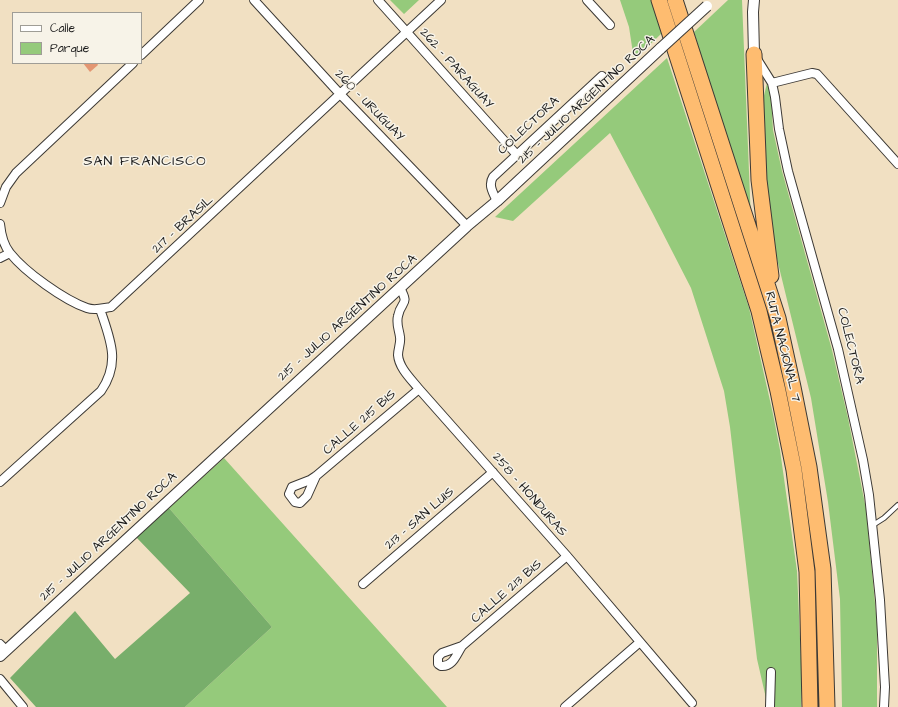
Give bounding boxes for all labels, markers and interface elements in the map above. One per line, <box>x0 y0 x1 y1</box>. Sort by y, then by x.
legend <box>12 12 142 64</box>
text: Calle <box>50 20 75 37</box>
street label: 262 - PARAGUAY <box>416 25 496 113</box>
street label: 215 - JULIO ARGENTINO ROCA <box>515 32 659 168</box>
text: Parque <box>50 40 89 57</box>
street label: 260 - URUGUAY <box>331 67 407 145</box>
street label: COLECTORA <box>495 94 563 158</box>
district label: SAN FRANCISCO <box>83 154 207 170</box>
street label: 217 - BRASIL <box>149 193 217 257</box>
street label: 215 - JULIO ARGENTINO ROCA <box>275 251 421 385</box>
street label: RUTA NACIONAL 7 <box>761 290 803 404</box>
street label: COLECTORA <box>833 306 867 386</box>
street label: CALLE 215 BIS <box>320 387 400 459</box>
street label: 258 - HONDURAS <box>488 450 570 540</box>
street label: 215 - JULIO ARGENTINO ROCA <box>37 469 181 605</box>
street label: 213 - SAN LUIS <box>382 485 458 553</box>
street label: CALLE 213 BIS <box>468 557 546 627</box>

